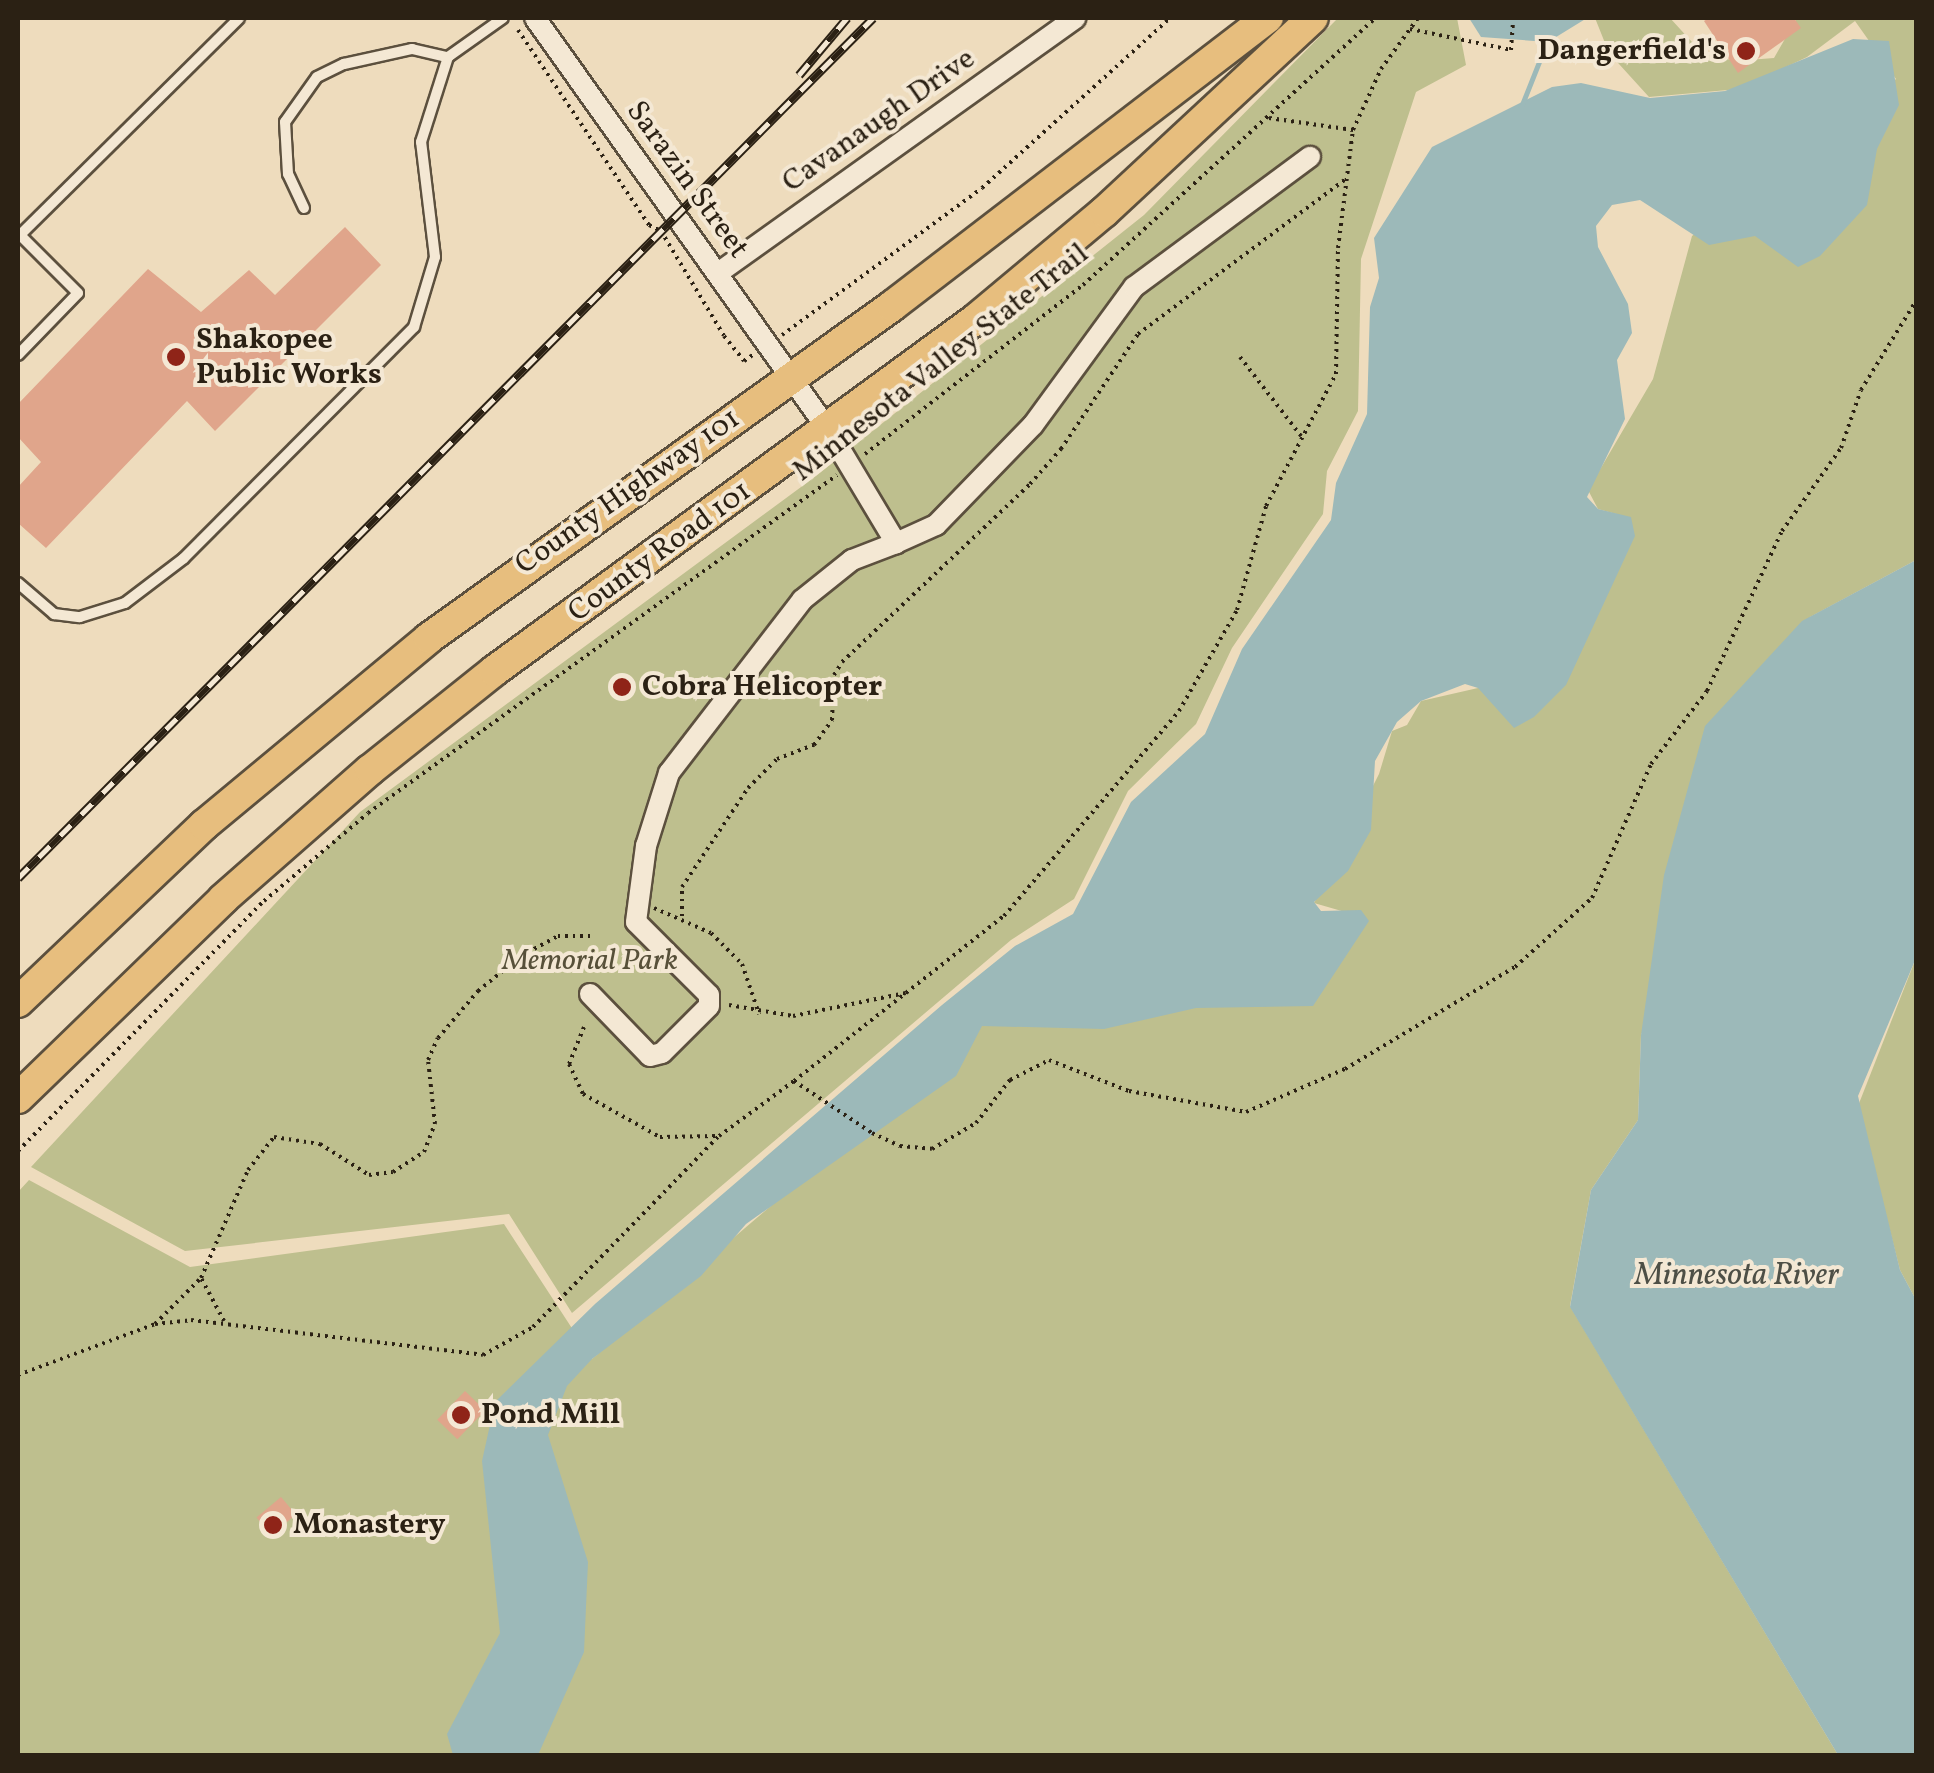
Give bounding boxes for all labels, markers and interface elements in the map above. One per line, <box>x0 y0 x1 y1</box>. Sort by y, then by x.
place label: Dangerfield's <box>1537 33 1726 69</box>
marker: Dangerfield's <box>1735 40 1757 62</box>
street label: Cavanaugh Drive <box>776 41 982 201</box>
street label: Sarazin Street <box>618 94 756 266</box>
street label: Minnesota Valley State Trail <box>785 236 1097 490</box>
place label: Shakopee Public Works <box>196 322 382 392</box>
marker: Shakopee Public Works <box>165 346 187 368</box>
street label: County Highway 101 <box>508 401 748 583</box>
street label: County Road 101 <box>561 473 759 631</box>
place label: Cobra Helicopter <box>642 669 882 705</box>
marker: Cobra Helicopter <box>611 676 633 698</box>
park label: Memorial Park <box>502 943 678 979</box>
water label: Minnesota River <box>1635 1257 1839 1295</box>
place label: Pond Mill <box>481 1397 620 1433</box>
marker: Pond Mill <box>450 1404 472 1426</box>
place label: Monastery <box>293 1507 446 1543</box>
marker: Monastery <box>262 1514 284 1536</box>

